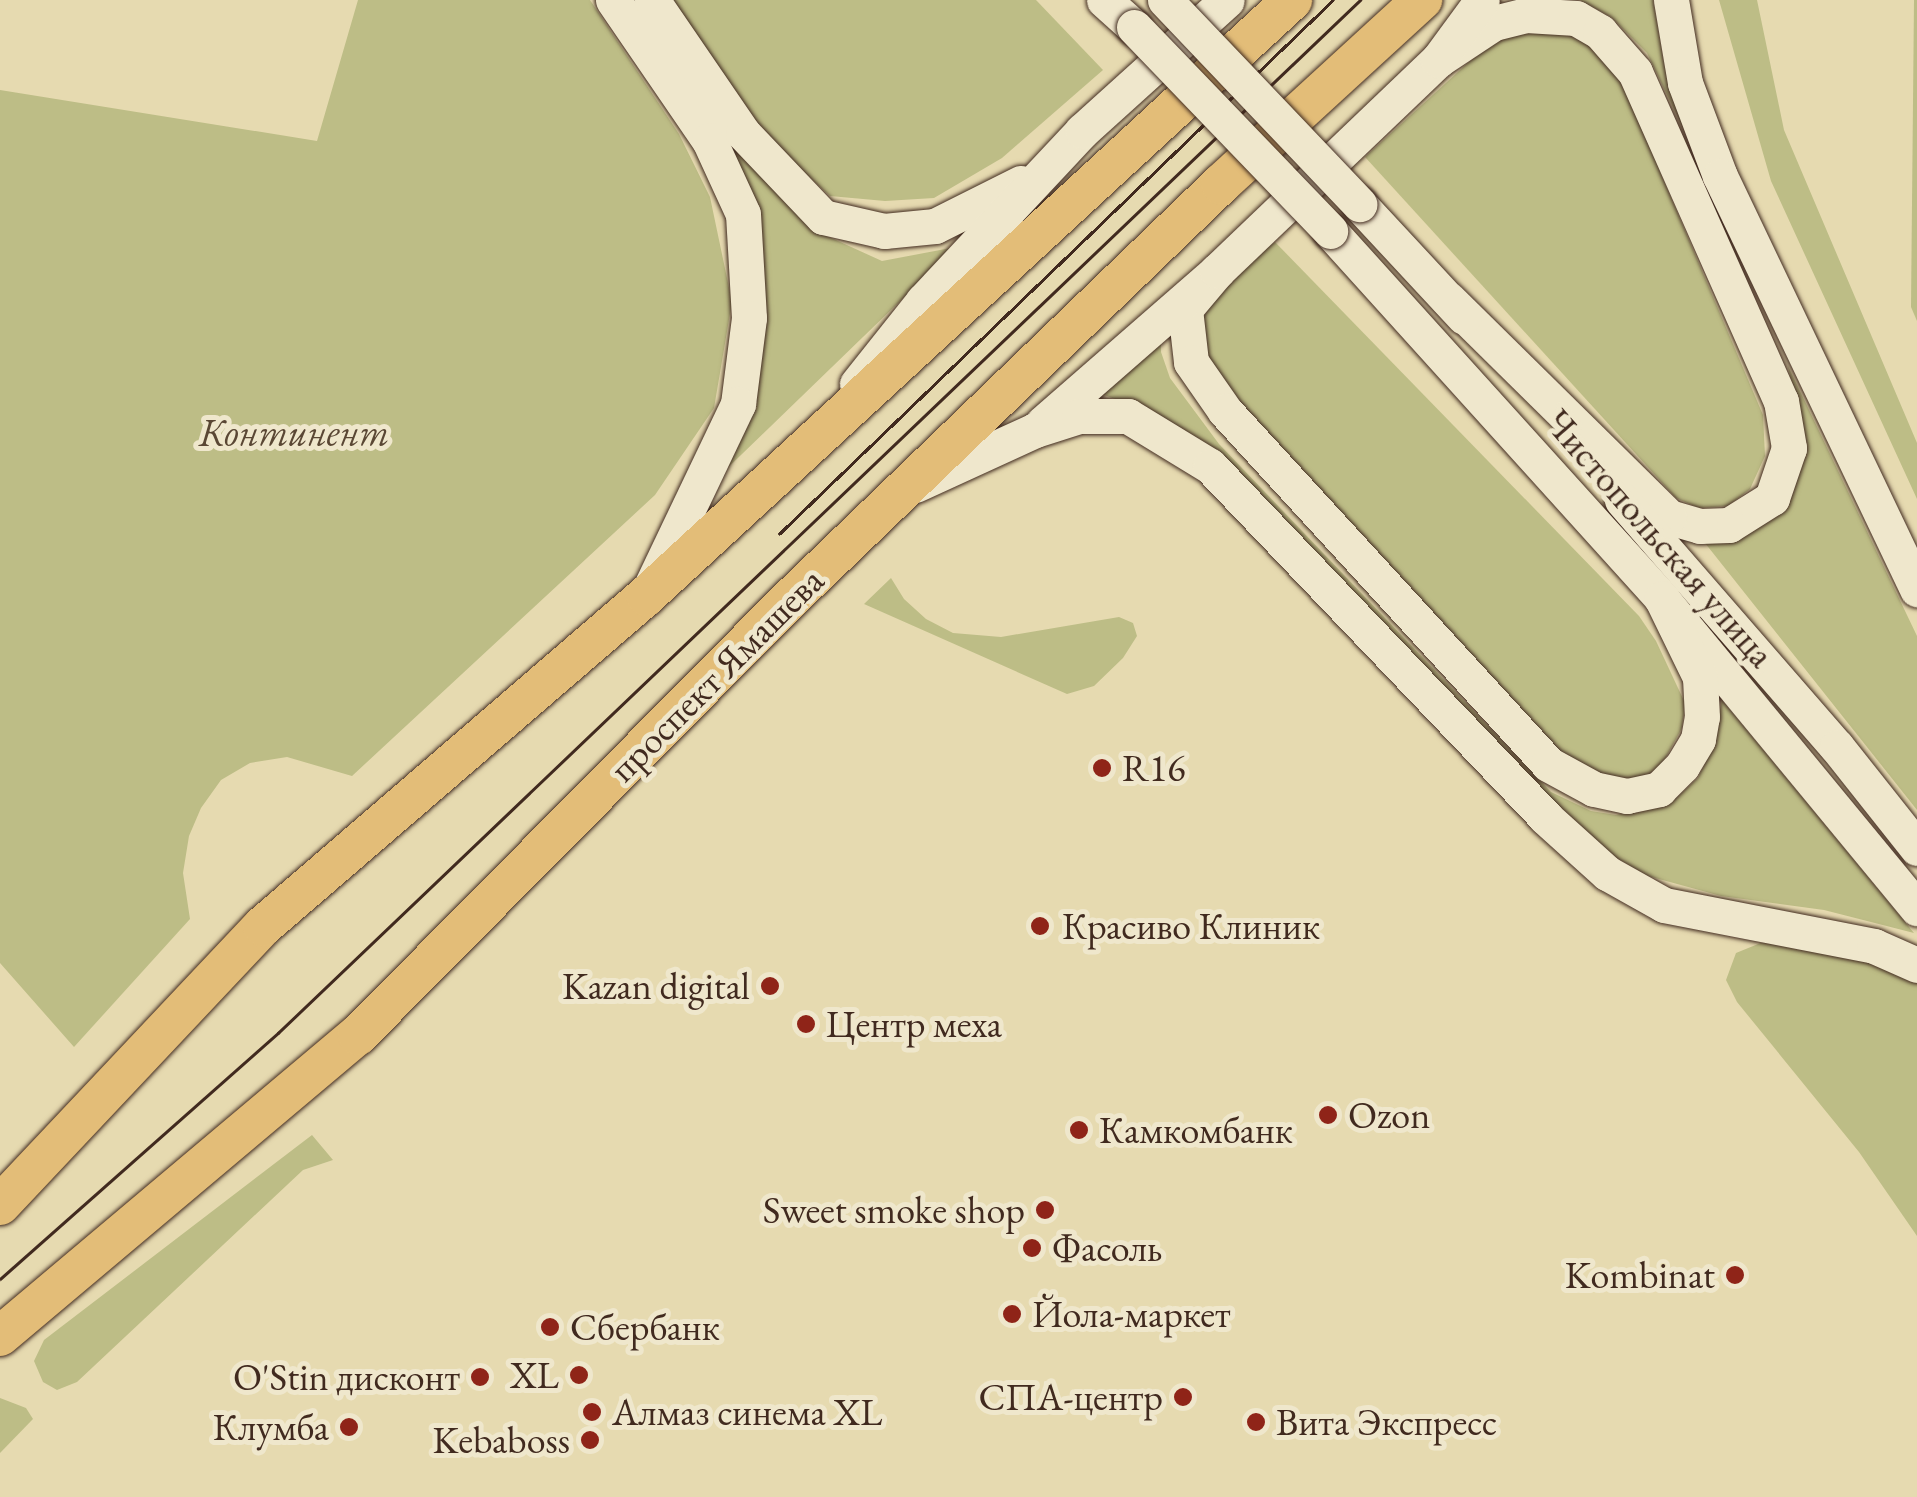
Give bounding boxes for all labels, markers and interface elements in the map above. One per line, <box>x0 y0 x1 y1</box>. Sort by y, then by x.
street label: Чистопольская улица <box>1535 400 1785 676</box>
park label: Континент <box>199 409 389 455</box>
street label: проспект Ямашева <box>599 557 833 791</box>
place label: R16 <box>1122 745 1186 791</box>
marker: R16 <box>1091 757 1113 779</box>
place label: Красиво Клиник <box>1062 903 1320 949</box>
marker: Красиво Клиник <box>1027 913 1053 939</box>
place label: Kazan digital <box>562 963 750 1009</box>
marker: Kazan digital <box>759 975 781 997</box>
place label: Центр меха <box>826 1001 1002 1047</box>
marker: Центр меха <box>795 1013 817 1035</box>
place label: Ozon <box>1348 1092 1430 1138</box>
marker: Ozon <box>1317 1104 1339 1126</box>
place label: Камкомбанк <box>1099 1107 1293 1153</box>
marker: Камкомбанк <box>1068 1119 1090 1141</box>
place label: Sweet smoke shop <box>763 1187 1025 1233</box>
marker: Sweet smoke shop <box>1034 1199 1056 1221</box>
place label: Фасоль <box>1052 1225 1162 1271</box>
marker: Фасоль <box>1021 1237 1043 1259</box>
place label: Kombinat <box>1565 1252 1715 1298</box>
marker: Kombinat <box>1724 1264 1746 1286</box>
place label: Йола-маркет <box>1032 1291 1231 1337</box>
marker: Йола-маркет <box>1001 1303 1023 1325</box>
place label: Сбербанк <box>570 1304 720 1350</box>
marker: Сбербанк <box>539 1316 561 1338</box>
place label: XL <box>510 1352 559 1398</box>
place label: O'Stin дисконт <box>233 1354 460 1400</box>
marker: XL <box>568 1364 590 1386</box>
marker: O'Stin дисконт <box>469 1366 491 1388</box>
place label: СПА-центр <box>978 1374 1163 1420</box>
marker: СПА-центр <box>1172 1386 1194 1408</box>
place label: Алмаз синема XL <box>612 1389 882 1435</box>
place label: Вита Экспресс <box>1276 1399 1497 1445</box>
marker: Алмаз синема XL <box>581 1401 603 1423</box>
place label: Клумба <box>213 1404 329 1450</box>
marker: Вита Экспресс <box>1245 1411 1267 1433</box>
marker: Клумба <box>338 1416 360 1438</box>
place label: Kebaboss <box>432 1417 570 1463</box>
marker: Kebaboss <box>579 1429 601 1451</box>

